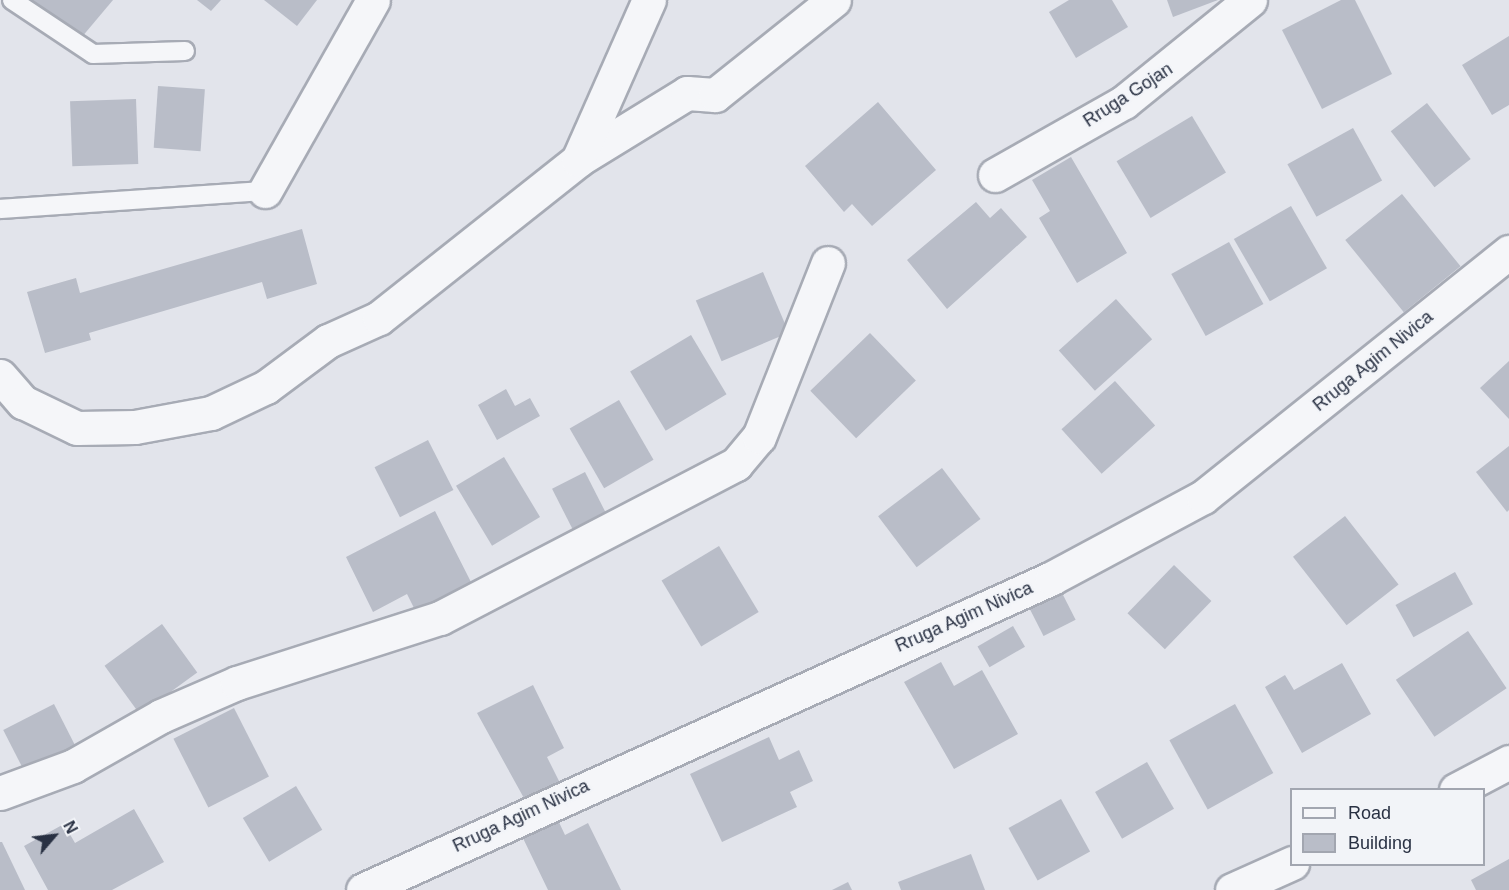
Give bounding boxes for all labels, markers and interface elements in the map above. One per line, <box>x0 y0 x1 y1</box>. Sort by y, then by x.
street label: Rruga Gojan <box>1079 58 1177 132</box>
street label: Rruga Agim Nivica <box>1308 306 1438 416</box>
street label: Rruga Agim Nivica <box>892 577 1036 657</box>
street label: Rruga Agim Nivica <box>449 775 593 857</box>
legend <box>1290 788 1485 866</box>
text: Road <box>1348 803 1391 823</box>
north arrow <box>24 806 84 866</box>
text: N <box>60 818 81 836</box>
text: Building <box>1348 833 1412 853</box>

